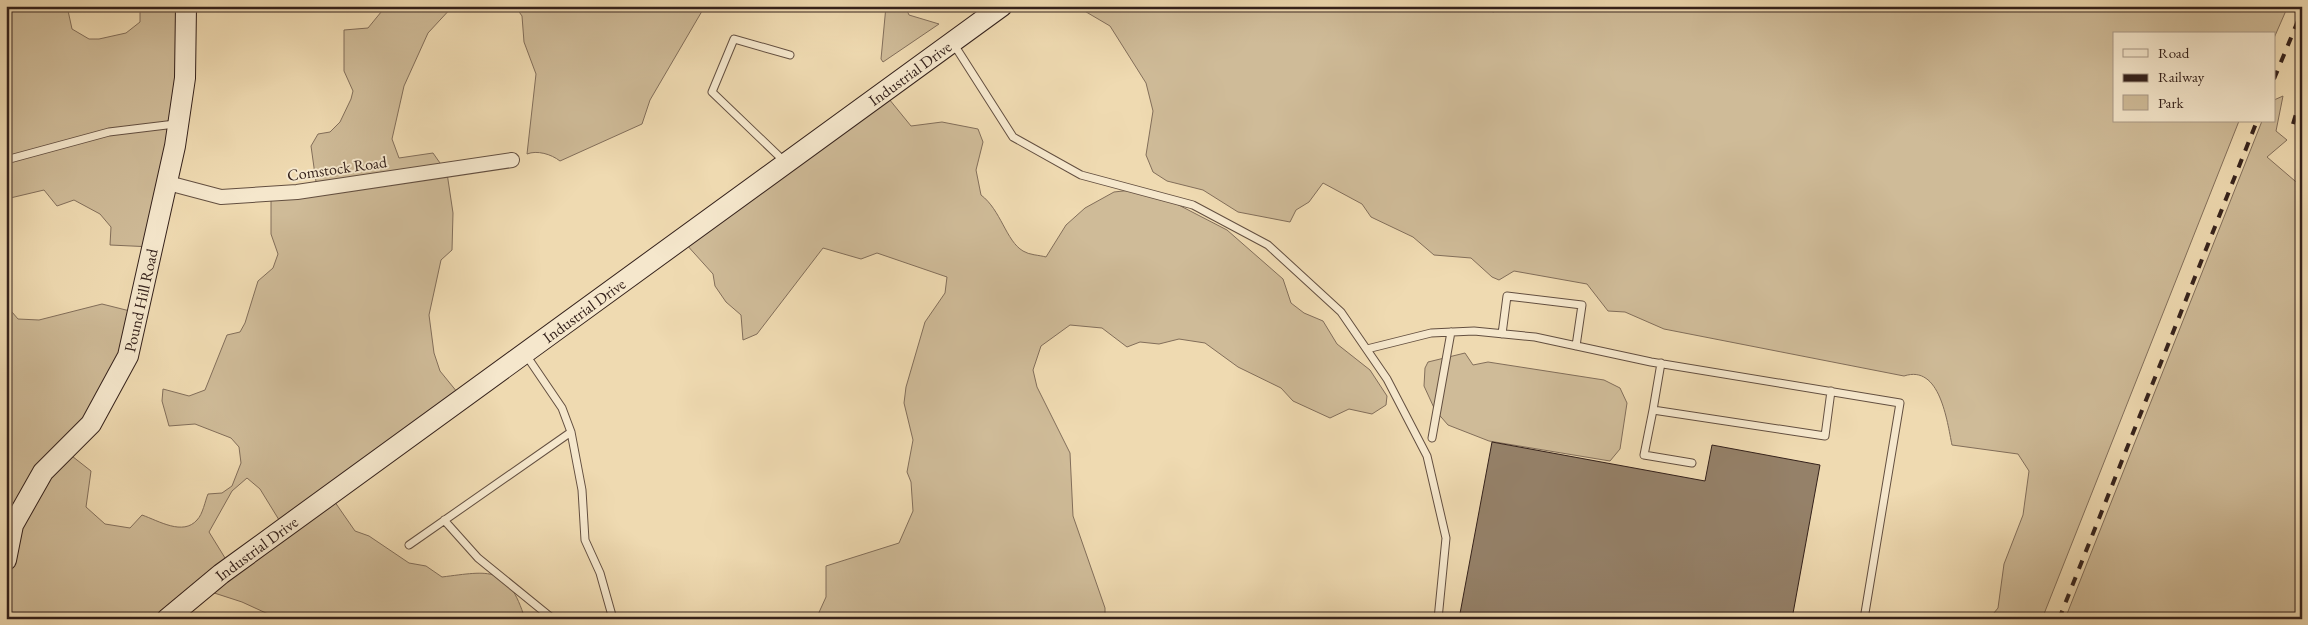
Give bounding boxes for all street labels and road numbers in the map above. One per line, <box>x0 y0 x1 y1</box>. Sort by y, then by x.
street label: Industrial Drive <box>864 36 956 111</box>
street label: Comstock Road <box>286 151 389 186</box>
street label: Pound Hill Road <box>119 246 163 354</box>
street label: Industrial Drive <box>539 273 630 348</box>
street label: Industrial Drive <box>211 512 302 586</box>

